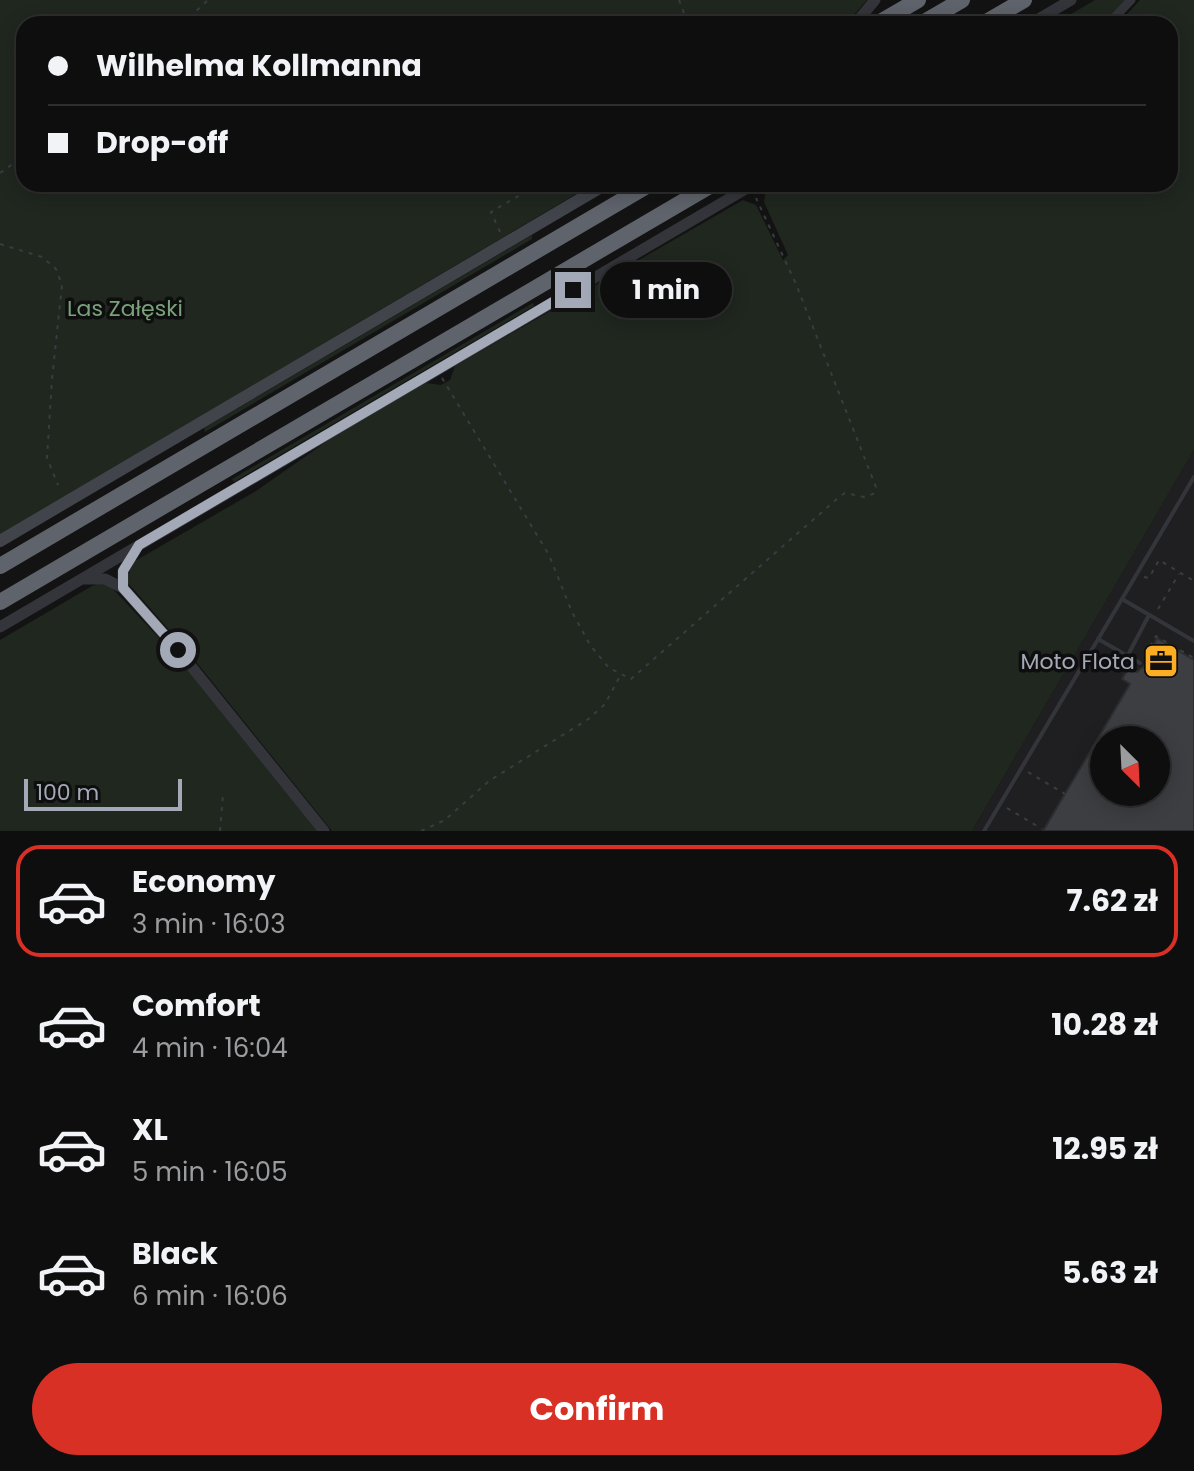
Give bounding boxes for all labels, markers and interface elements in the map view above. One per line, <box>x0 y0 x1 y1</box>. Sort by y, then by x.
text: Wilhelma Kollmanna <box>96 44 422 87</box>
text: Drop-off <box>96 121 228 164</box>
callout: 1 min <box>601 262 733 318</box>
route end <box>555 272 591 308</box>
text: 1 min <box>632 272 700 308</box>
park label: Las Załęski <box>67 293 183 324</box>
route start <box>160 632 196 668</box>
office icon: Moto Flota <box>1142 642 1180 680</box>
place label: Moto Flota <box>1021 646 1135 677</box>
north arrow <box>1090 726 1170 806</box>
map controls <box>1090 726 1170 806</box>
scale bar <box>24 775 182 811</box>
text: 100 m <box>36 777 99 808</box>
text: Economy <box>132 860 276 903</box>
icon: car <box>36 865 108 937</box>
text: 7.62 zł <box>1066 879 1158 922</box>
text: 3 min · 16:03 <box>132 906 285 942</box>
text: Comfort <box>132 984 261 1027</box>
icon: car <box>36 989 108 1061</box>
text: 10.28 zł <box>1051 1003 1158 1046</box>
text: 4 min · 16:04 <box>132 1030 288 1066</box>
text: XL <box>132 1108 168 1151</box>
icon: car <box>36 1113 108 1185</box>
text: 12.95 zł <box>1052 1127 1158 1170</box>
text: 5 min · 16:05 <box>132 1154 288 1190</box>
text: Black <box>132 1232 218 1275</box>
icon: car <box>36 1237 108 1309</box>
text: 5.63 zł <box>1062 1251 1158 1294</box>
text: 6 min · 16:06 <box>132 1278 288 1314</box>
button: Confirm <box>32 1363 1162 1455</box>

